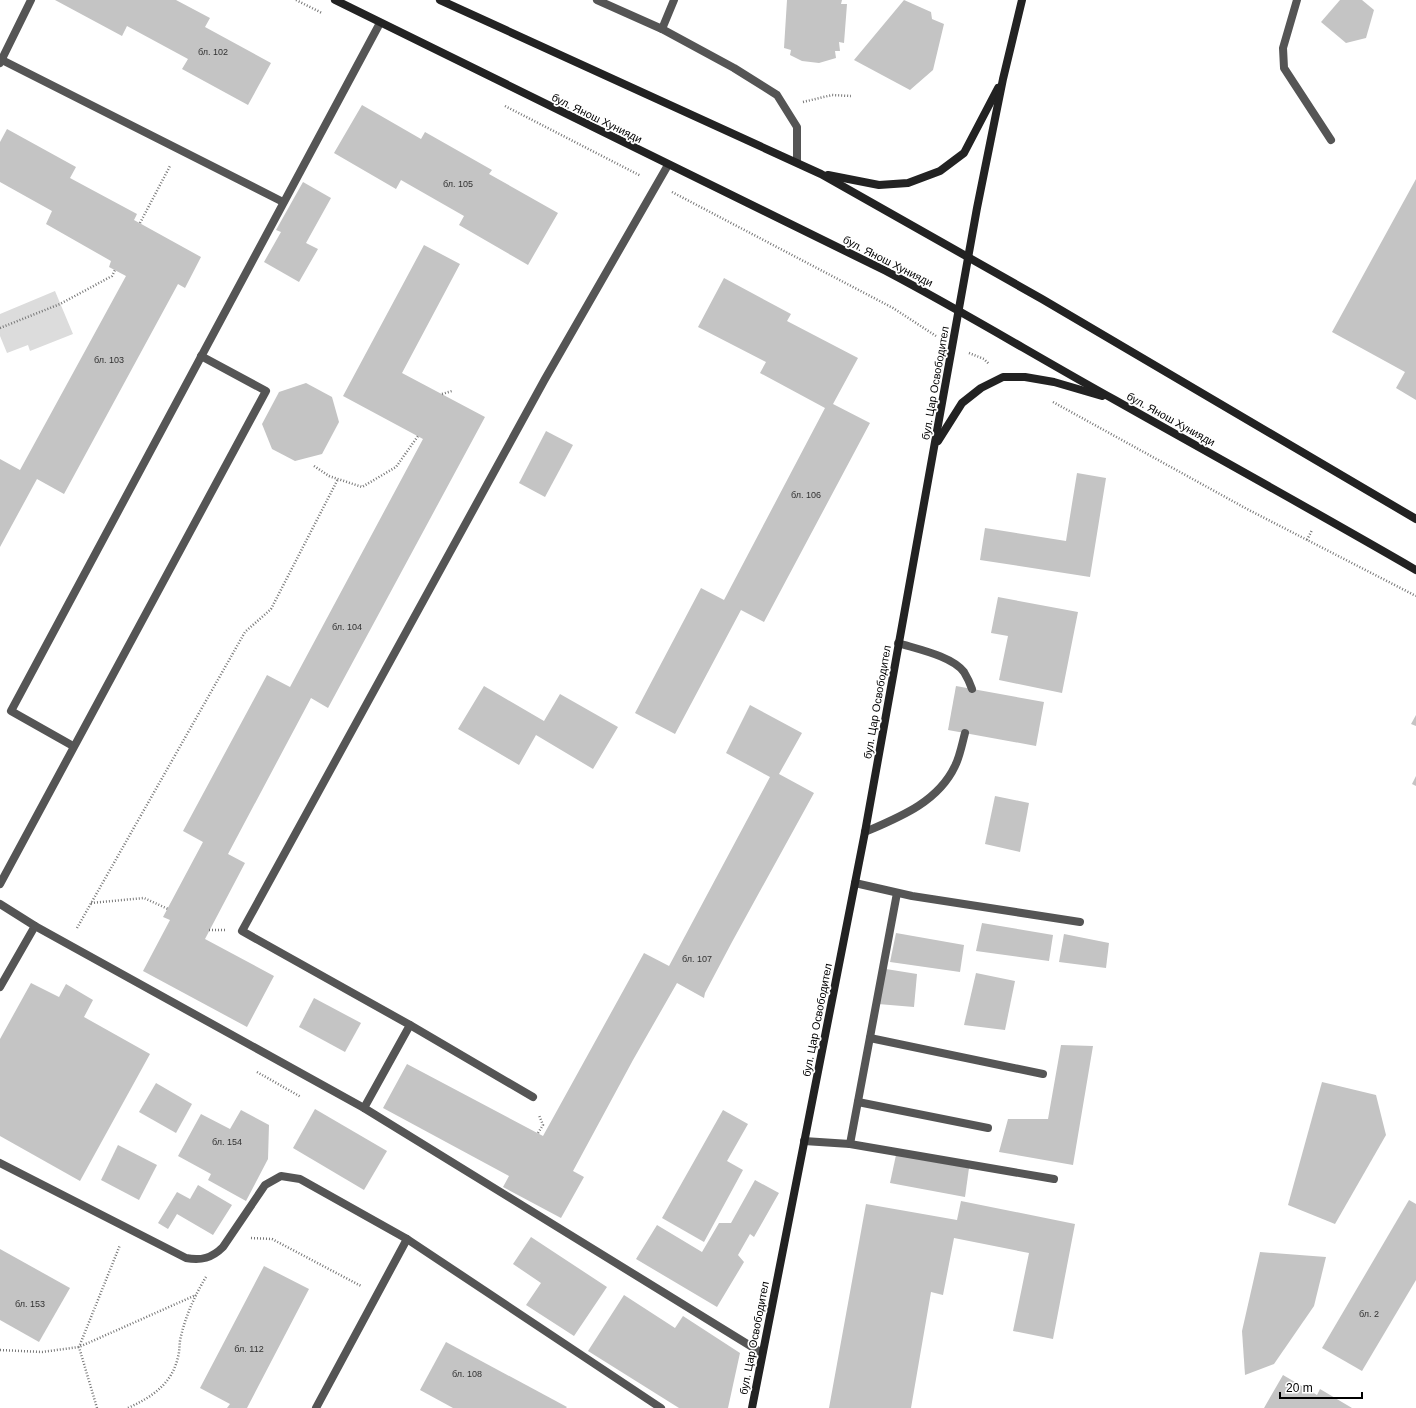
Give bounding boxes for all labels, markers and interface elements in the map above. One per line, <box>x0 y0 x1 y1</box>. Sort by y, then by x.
house number: бл. 102 <box>198 47 228 57</box>
street label: бул. Янош Хунияди <box>550 91 644 145</box>
house number: бл. 105 <box>443 179 473 189</box>
street label: бул. Янош Хунияди <box>841 233 935 289</box>
street label: бул. Цар Освободител <box>919 325 951 441</box>
house number: бл. 103 <box>94 355 124 365</box>
street label: бул. Янош Хунияди <box>1125 390 1217 448</box>
house number: бл. 106 <box>791 490 821 500</box>
house number: бл. 104 <box>332 622 362 632</box>
street label: бул. Цар Освободител <box>861 644 893 760</box>
house number: бл. 107 <box>682 954 712 964</box>
street label: бул. Цар Освободител <box>800 962 834 1078</box>
house number: бл. 154 <box>212 1137 242 1147</box>
street label: бул. Цар Освободител <box>737 1280 771 1396</box>
house number: бл. 153 <box>15 1299 45 1309</box>
house number: бл. 2 <box>1359 1309 1379 1319</box>
house number: бл. 112 <box>234 1344 264 1354</box>
house number: бл. 108 <box>452 1369 482 1379</box>
scale bar <box>1280 1374 1362 1400</box>
text: 20 m <box>1286 1381 1313 1395</box>

